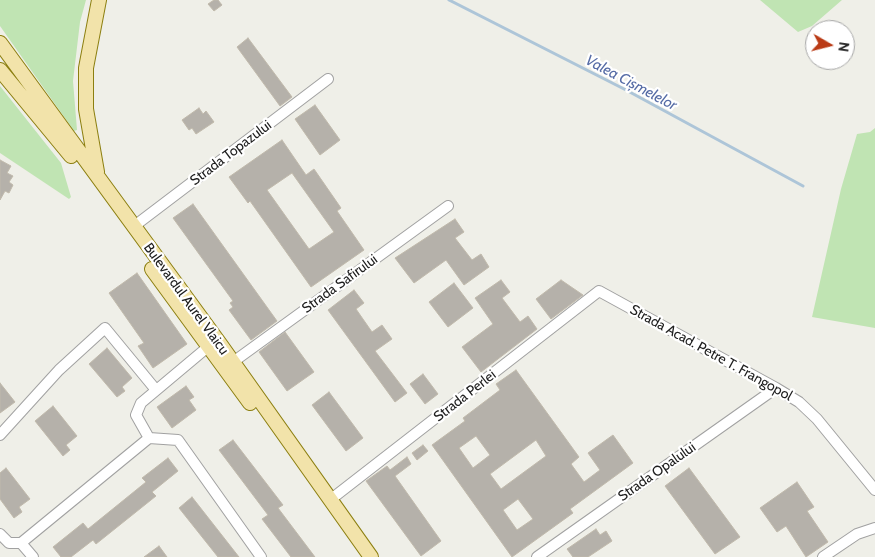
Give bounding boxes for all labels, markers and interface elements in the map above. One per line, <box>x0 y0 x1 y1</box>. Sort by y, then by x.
north arrow <box>805 20 855 70</box>
text: N <box>834 41 853 53</box>
water label: Valea Cișmelelor <box>582 51 680 115</box>
street label: Strada Topazului <box>187 117 275 189</box>
street label: Bulevardul Aurel Vlaicu <box>140 240 232 358</box>
street label: Strada Safirului <box>299 251 381 317</box>
street label: Strada Acad. Petre T. Frangopol <box>627 301 795 405</box>
street label: Strada Perlei <box>431 367 499 425</box>
street label: Strada Opalului <box>615 439 699 505</box>

